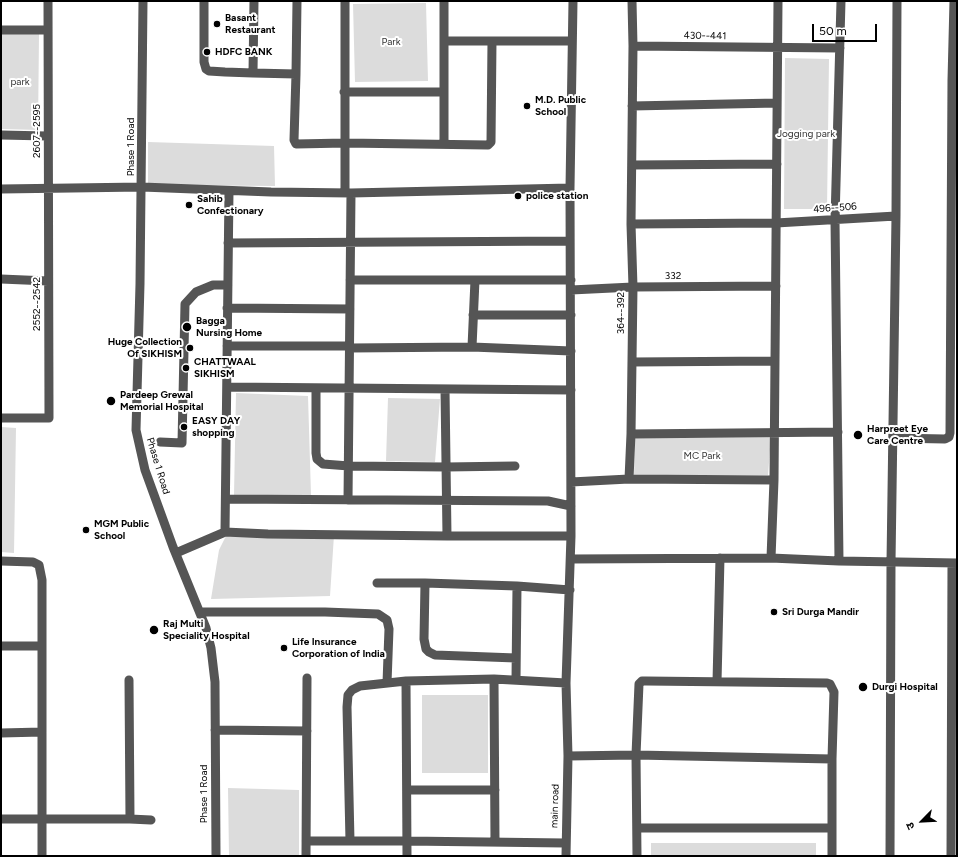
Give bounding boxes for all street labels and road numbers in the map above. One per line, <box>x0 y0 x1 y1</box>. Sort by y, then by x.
street label: 430--441 <box>683 30 727 42</box>
street label: 2607--2595 <box>31 104 43 158</box>
street label: Phase 1 Road <box>125 118 137 176</box>
street label: 496--506 <box>813 200 857 216</box>
street label: 332 <box>665 270 681 282</box>
street label: 2552--2542 <box>31 277 43 331</box>
street label: 364--392 <box>615 292 627 334</box>
street label: Phase 1 Road <box>144 436 172 496</box>
street label: Phase 1 Road <box>198 765 210 823</box>
street label: main road <box>548 784 562 828</box>

